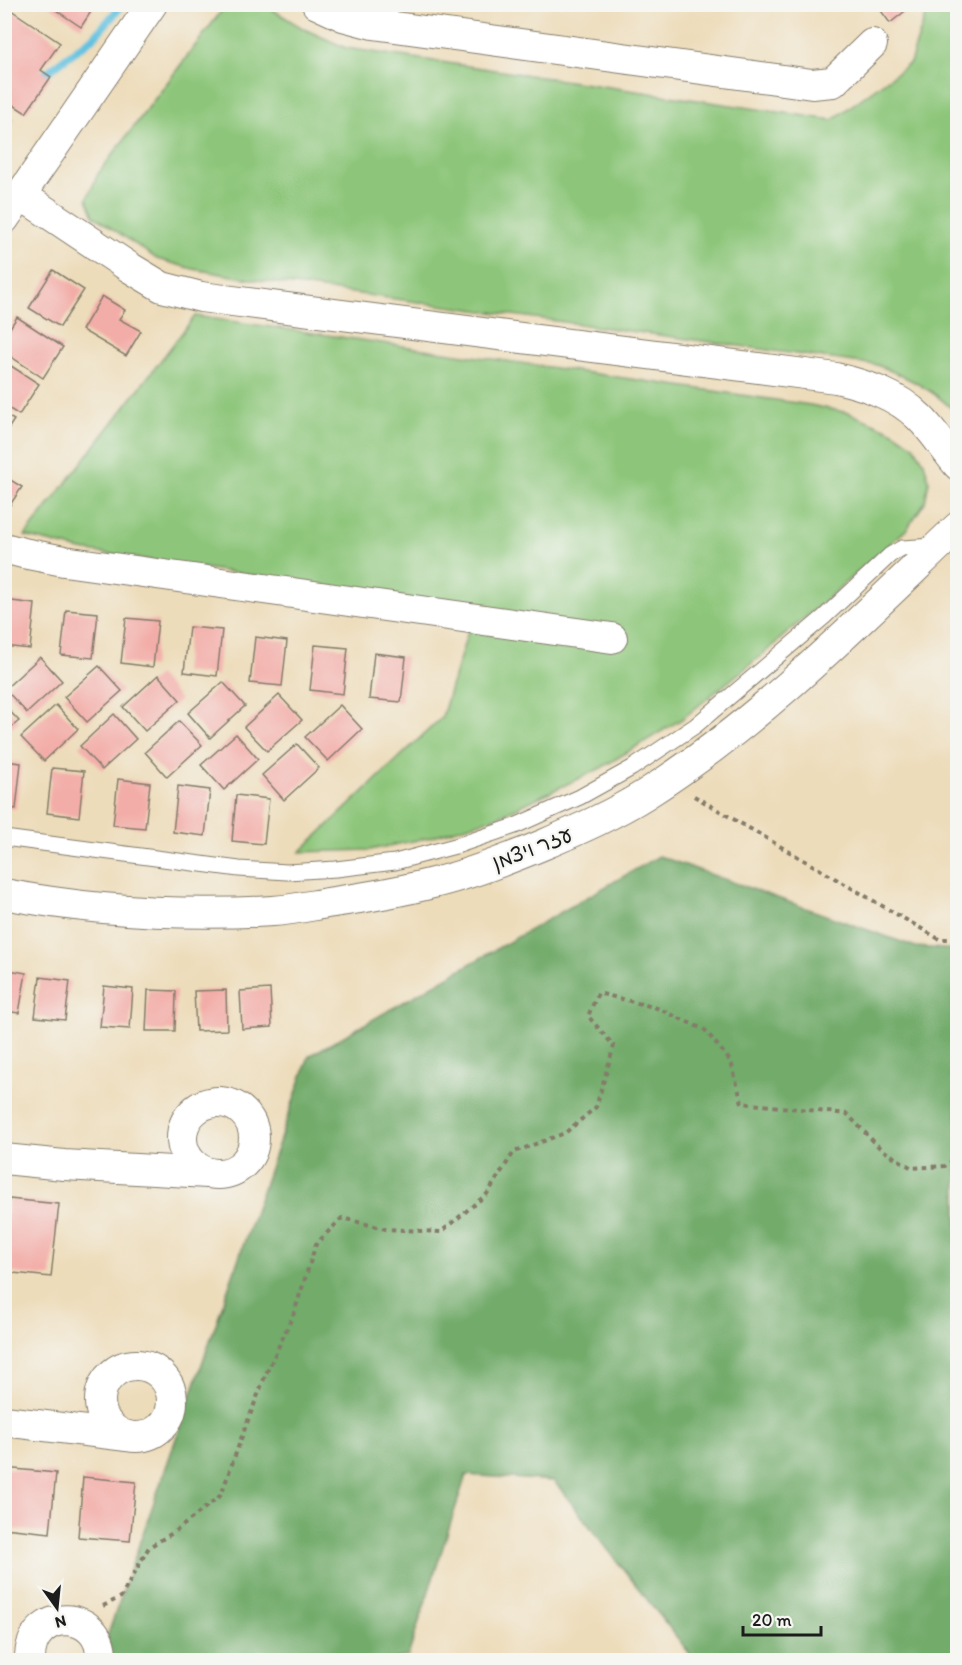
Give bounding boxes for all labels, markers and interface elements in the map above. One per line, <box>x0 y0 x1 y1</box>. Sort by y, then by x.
street label: עזר ויצמן <box>488 821 576 876</box>
north arrow <box>27 1578 87 1638</box>
scale bar <box>743 1599 821 1637</box>
text: 20 m <box>752 1609 792 1631</box>
text: N <box>53 1611 68 1633</box>

